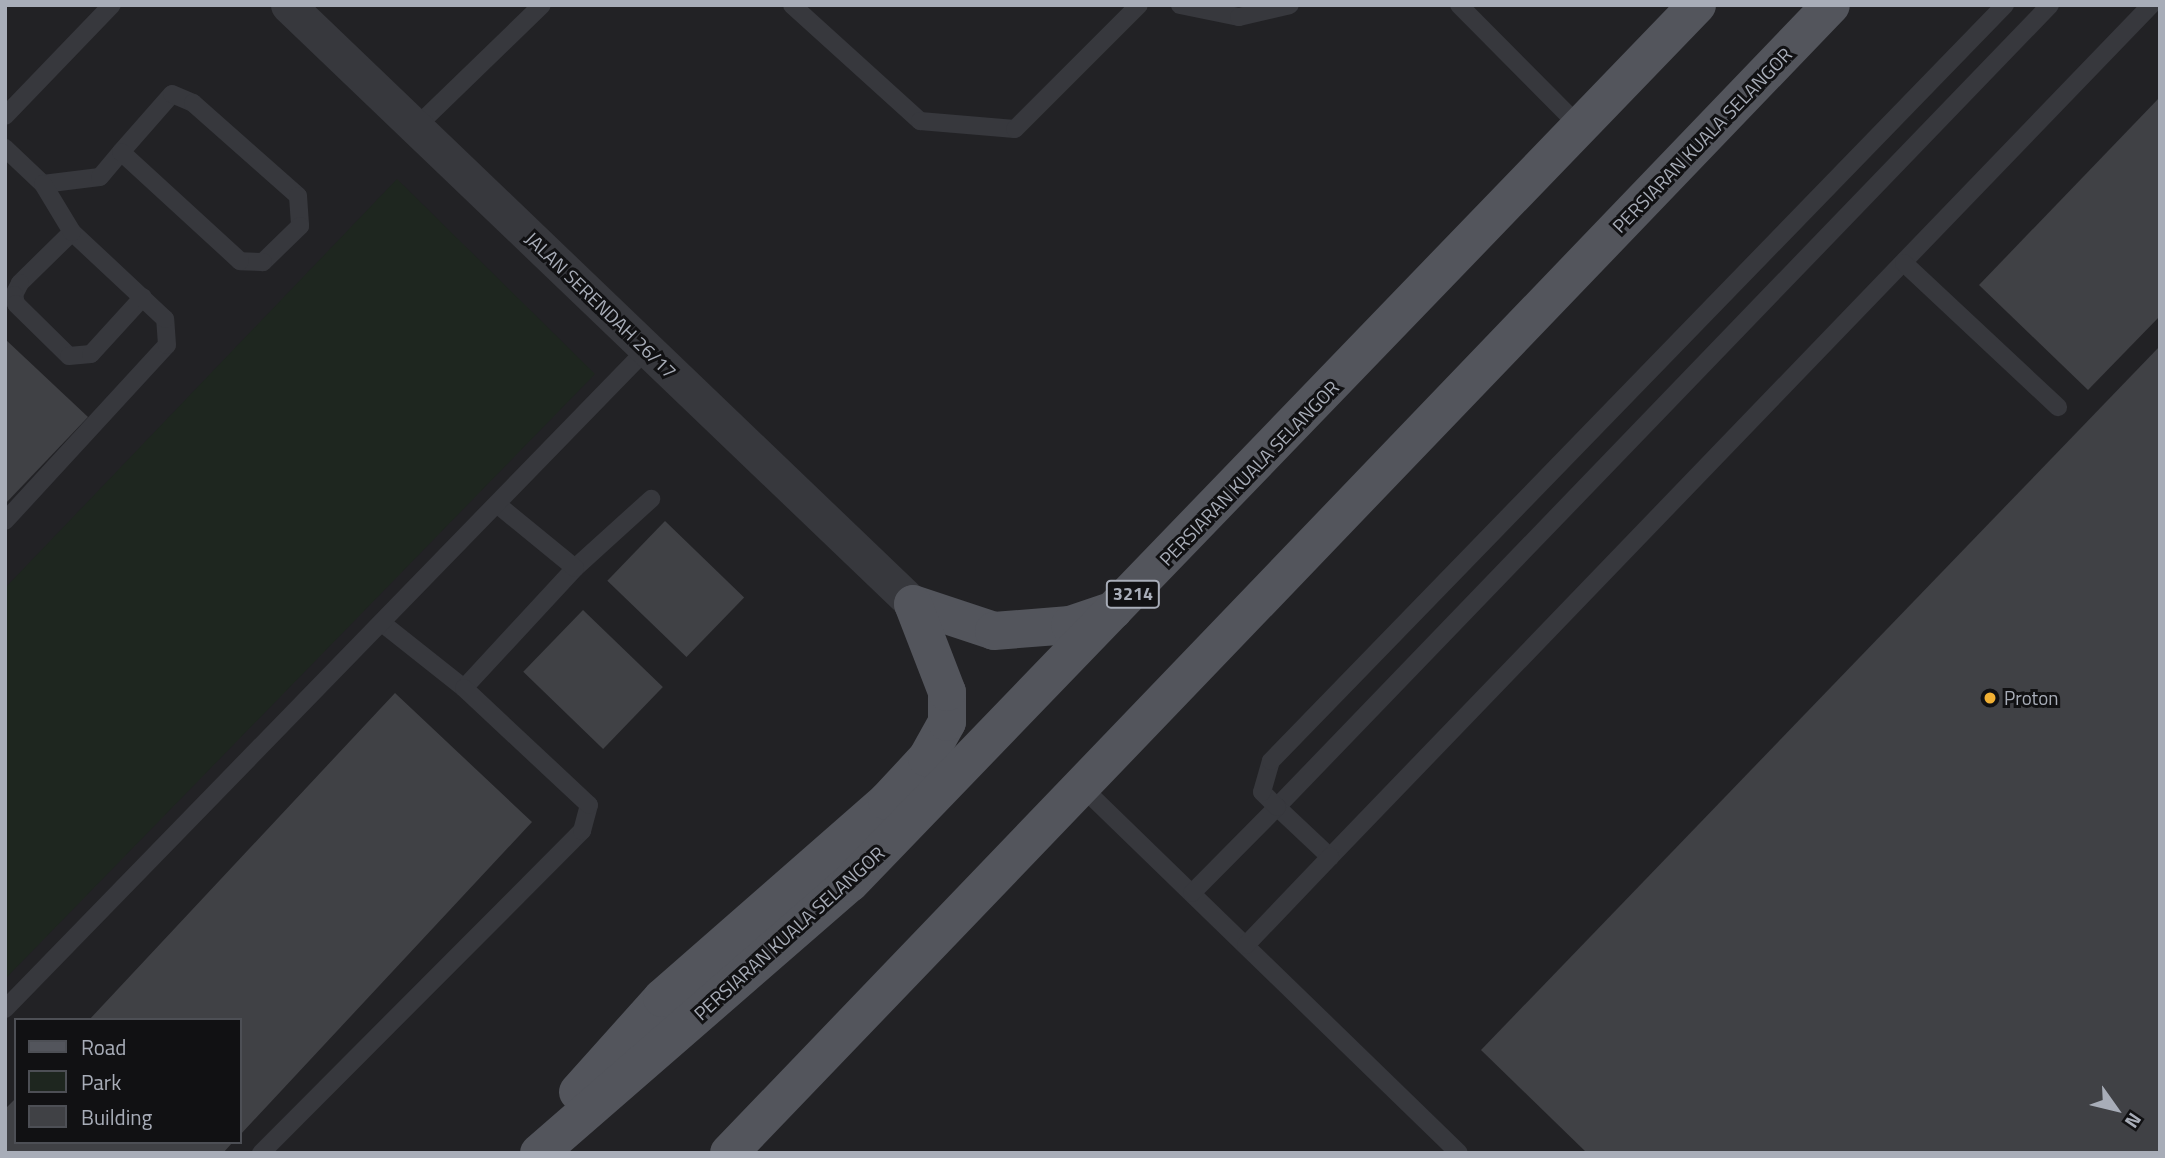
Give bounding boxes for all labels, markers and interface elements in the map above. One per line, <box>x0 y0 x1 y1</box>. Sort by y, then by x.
street label: PERSIARAN KUALA SELANGOR <box>1607 43 1797 237</box>
street label: JALAN SERENDAH 26/17 <box>521 227 681 383</box>
street label: PERSIARAN KUALA SELANGOR <box>1154 376 1344 570</box>
road number: 3214 <box>1105 580 1161 608</box>
place label: Proton <box>2004 687 2059 709</box>
marker: Proton <box>1982 690 1998 706</box>
street label: PERSIARAN KUALA SELANGOR <box>689 841 889 1025</box>
legend <box>14 1018 242 1144</box>
text: Road <box>81 1031 126 1063</box>
text: Park <box>81 1066 121 1098</box>
north arrow <box>2081 1074 2151 1144</box>
text: Building <box>81 1101 152 1133</box>
text: N <box>2118 1107 2150 1135</box>

